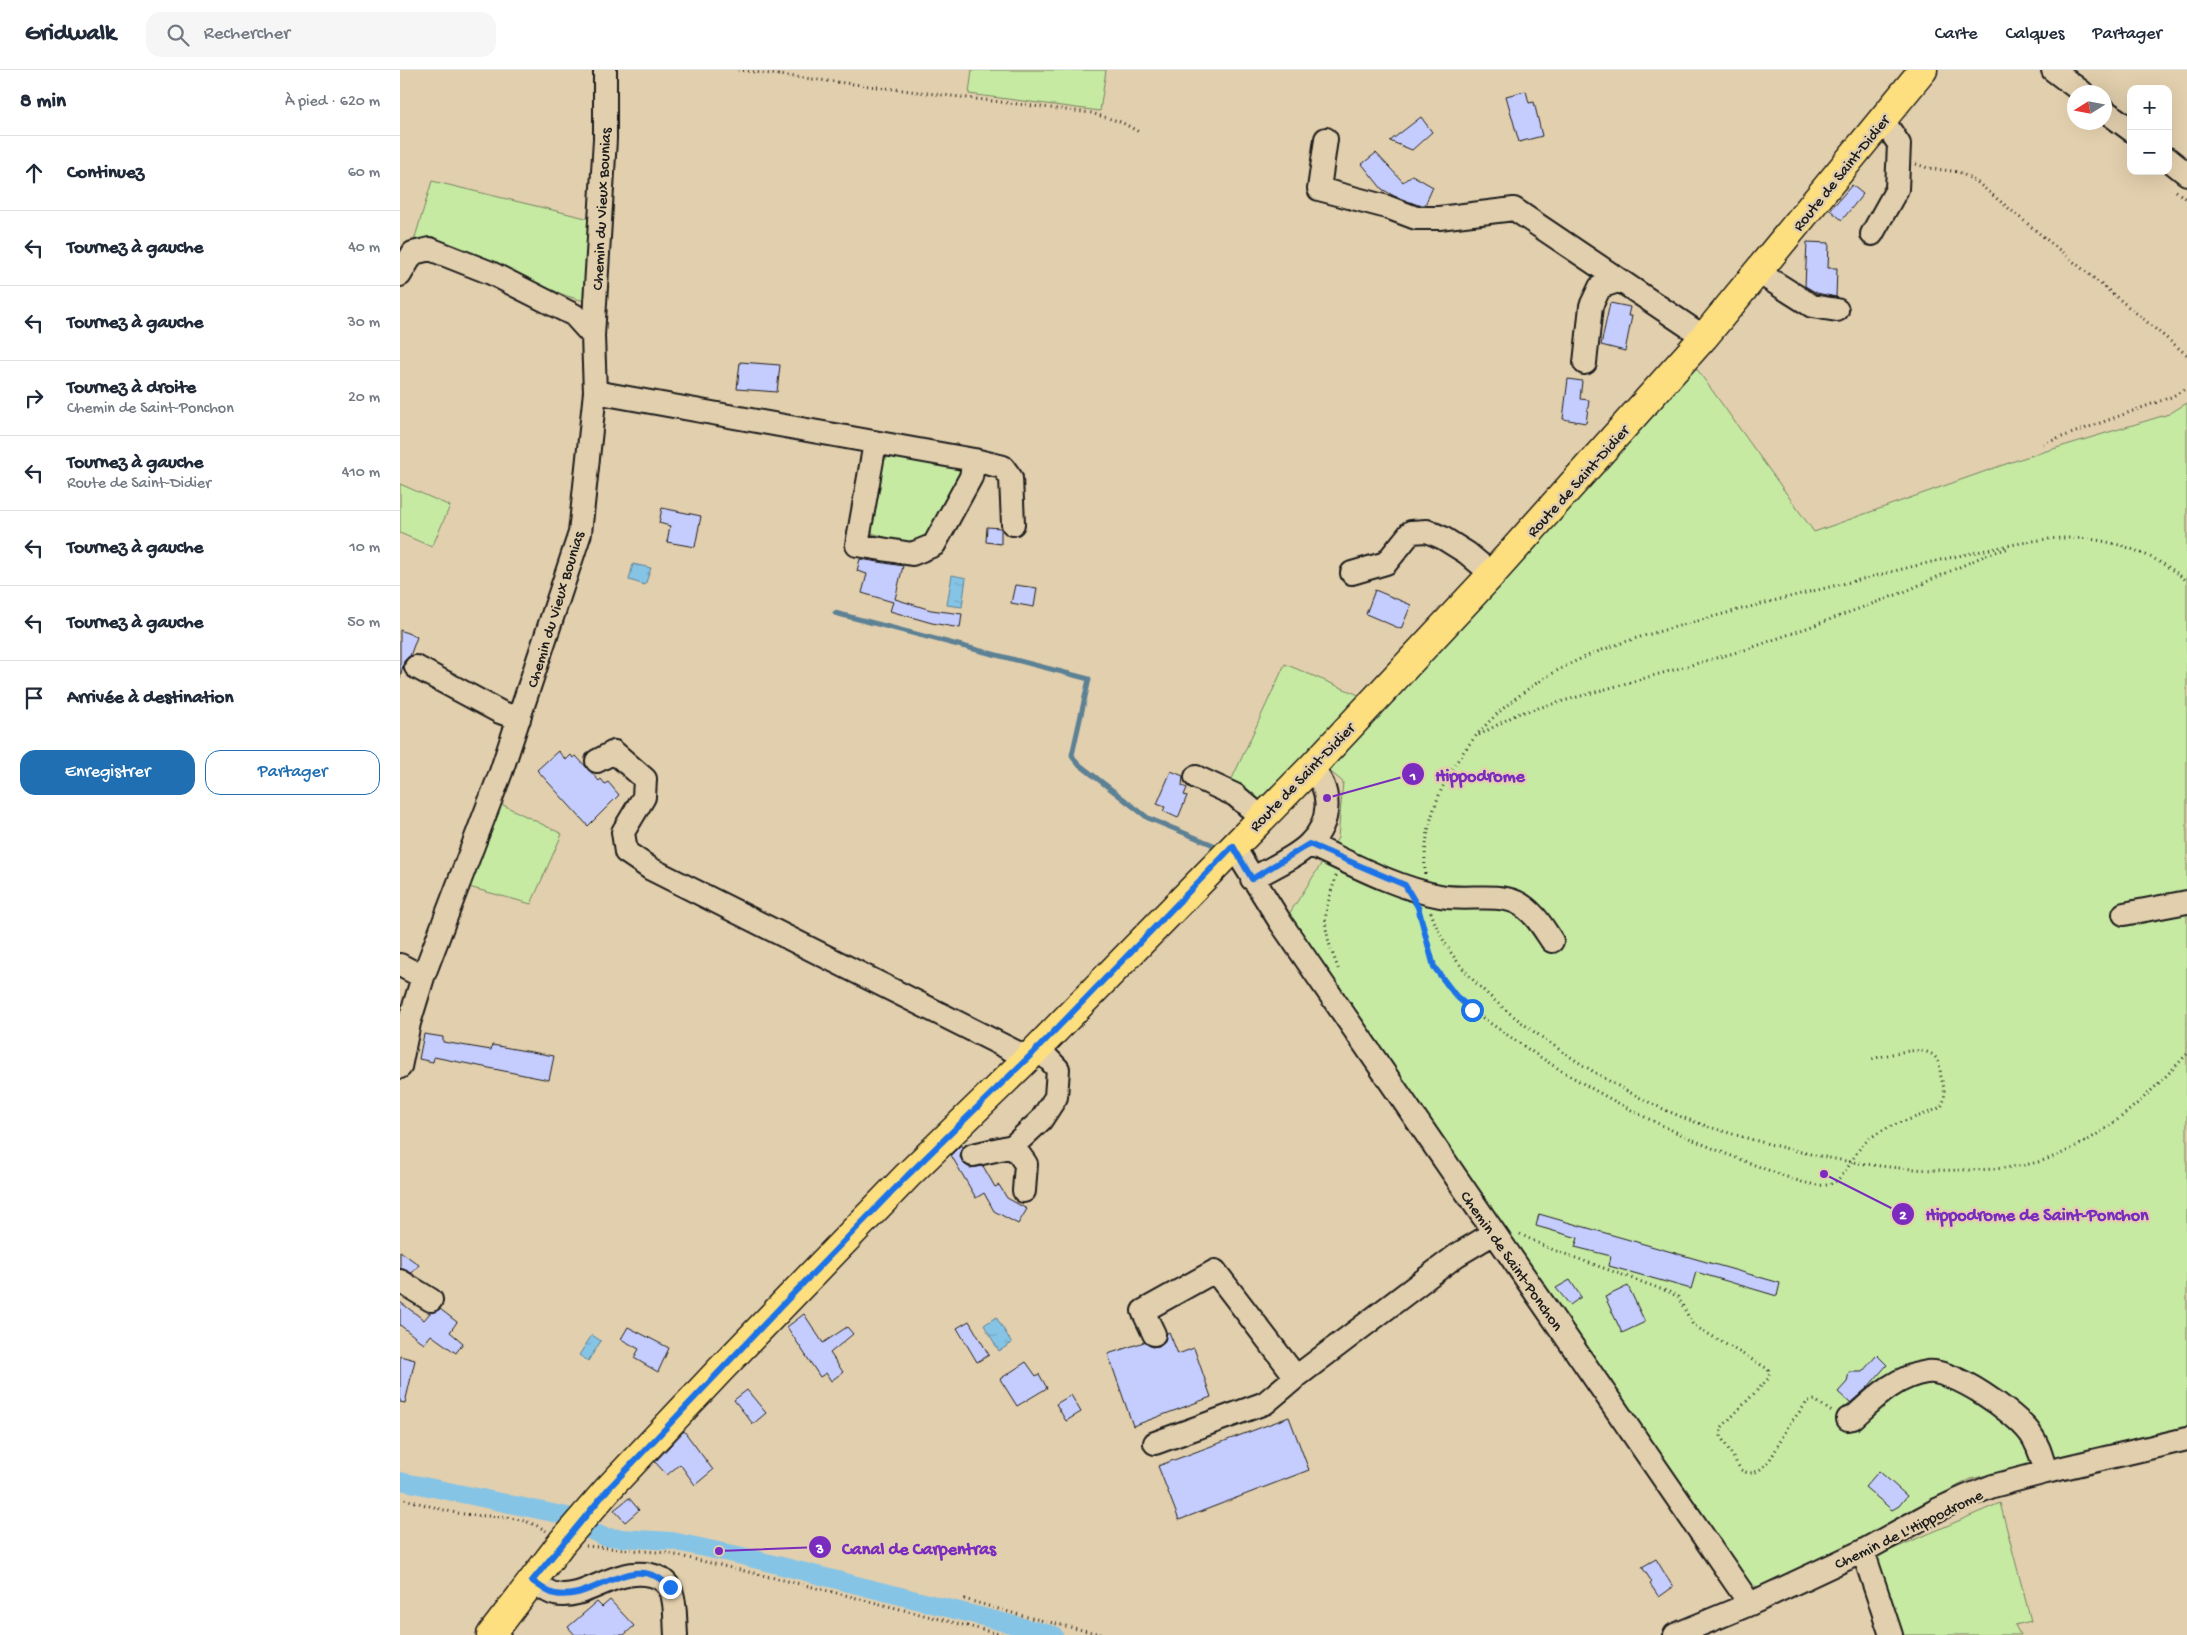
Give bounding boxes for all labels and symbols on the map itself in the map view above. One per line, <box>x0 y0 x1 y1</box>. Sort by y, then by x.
north arrow <box>2067 85 2112 130</box>
street label: Route de Saint-Didier <box>1790 111 1896 236</box>
street label: Chemin du Vieux Bounias <box>590 126 617 291</box>
street label: Route de Saint-Didier <box>1524 422 1636 542</box>
street label: Chemin du Vieux Bounias <box>524 528 591 691</box>
street label: Route de Saint-Didier <box>1247 719 1361 837</box>
callout: Hippodrome <box>1400 758 1535 791</box>
text: Hippodrome <box>1435 767 1525 788</box>
text: 1 <box>1409 768 1416 786</box>
route start <box>1461 999 1484 1022</box>
street label: Chemin de Saint-Ponchon <box>1455 1188 1566 1336</box>
callout: Hippodrome de Saint-Ponchon <box>1890 1198 2159 1231</box>
text: Hippodrome de Saint-Ponchon <box>1925 1206 2149 1227</box>
text: 2 <box>1899 1207 1907 1225</box>
street label: Chemin de L'Hippodrome <box>1832 1487 1987 1575</box>
callout: Canal de Carpentras <box>807 1531 1006 1564</box>
text: Canal de Carpentras <box>841 1540 997 1561</box>
text: 3 <box>815 1541 824 1559</box>
route end <box>659 1576 682 1599</box>

